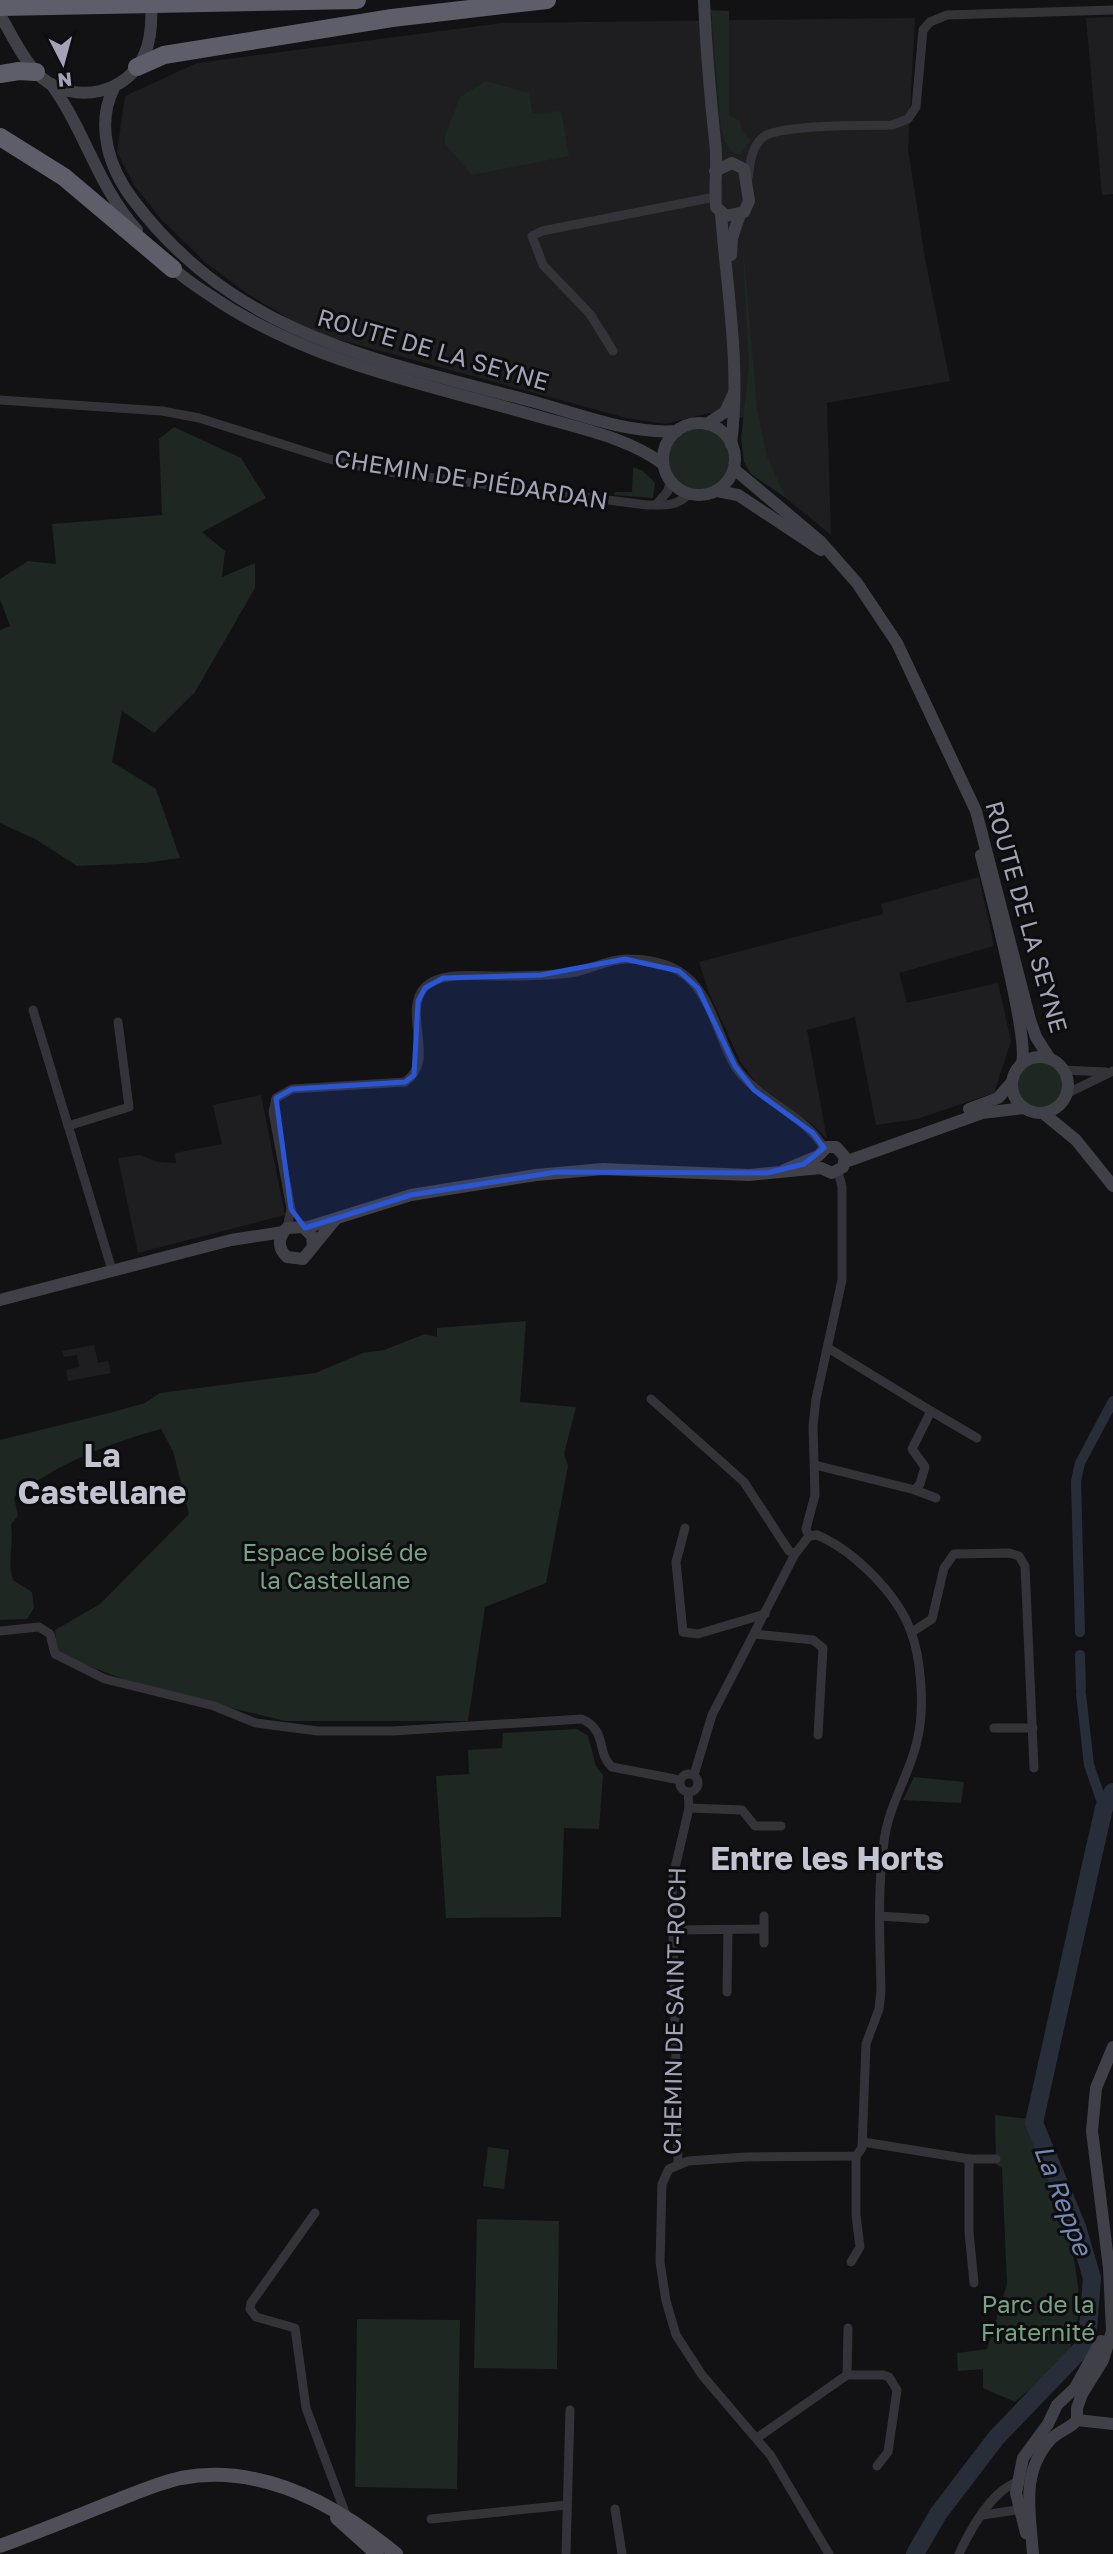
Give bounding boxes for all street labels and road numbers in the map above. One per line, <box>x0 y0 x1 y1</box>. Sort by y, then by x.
street label: ROUTE DE LA SEYNE <box>314 302 553 396</box>
street label: CHEMIN DE PIÉDARDAN <box>333 443 610 514</box>
street label: ROUTE DE LA SEYNE <box>980 797 1074 1036</box>
street label: CHEMIN DE SAINT-ROCH <box>656 1867 691 2155</box>

